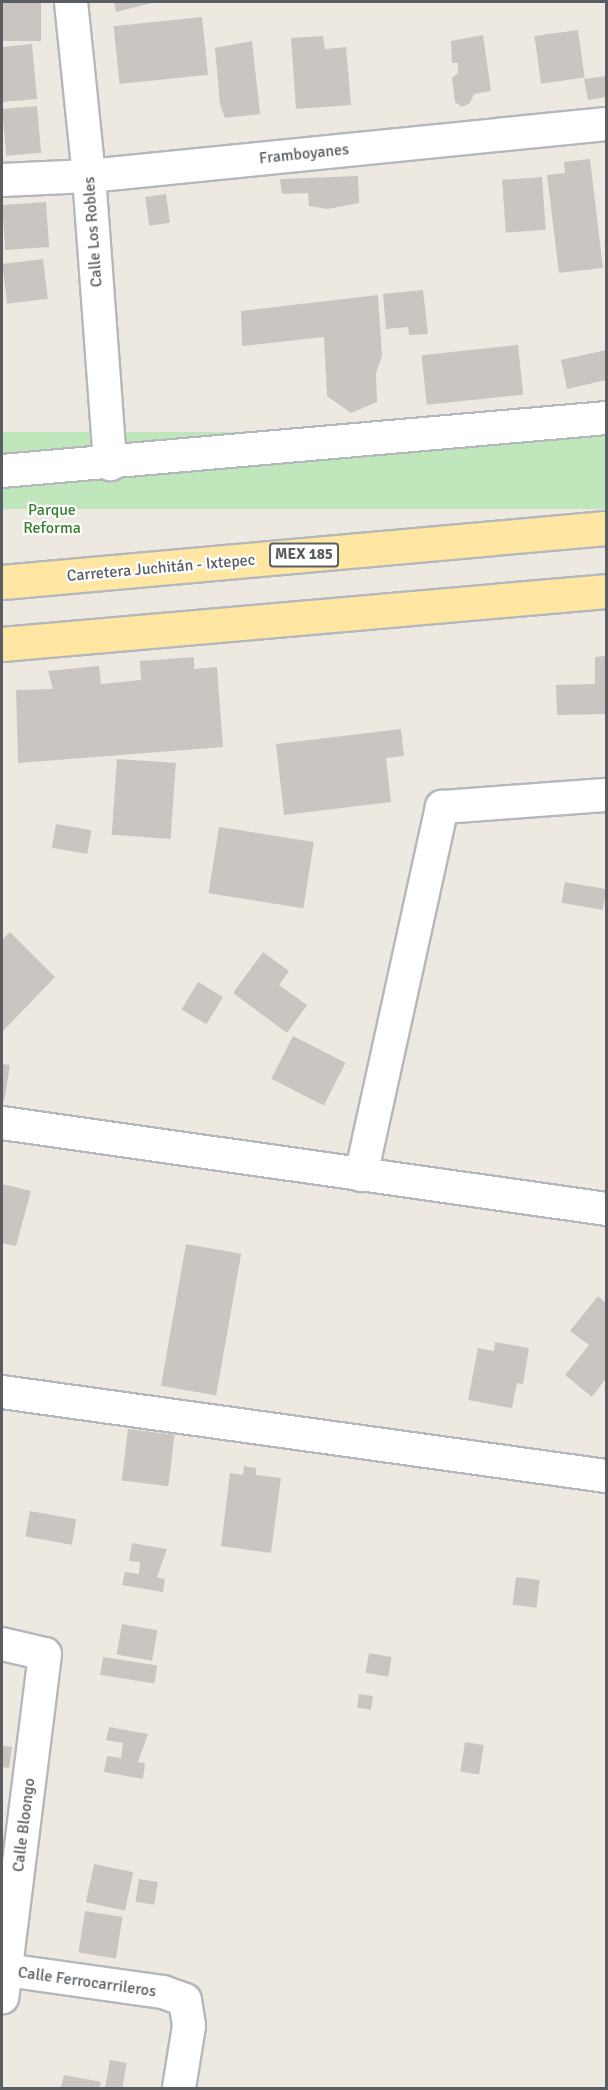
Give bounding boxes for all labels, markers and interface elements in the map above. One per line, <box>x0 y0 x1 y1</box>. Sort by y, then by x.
street label: Framboyanes <box>258 140 350 168</box>
street label: Calle Los Robles <box>80 176 106 288</box>
park label: Parque Reforma <box>23 500 81 538</box>
road number: MEX 185 <box>268 543 340 567</box>
street label: Carretera Juchitán - Ixtepec <box>66 550 256 586</box>
street label: Calle Bloongo <box>9 1777 39 1873</box>
street label: Calle Ferrocarrileros <box>17 1963 157 2001</box>

